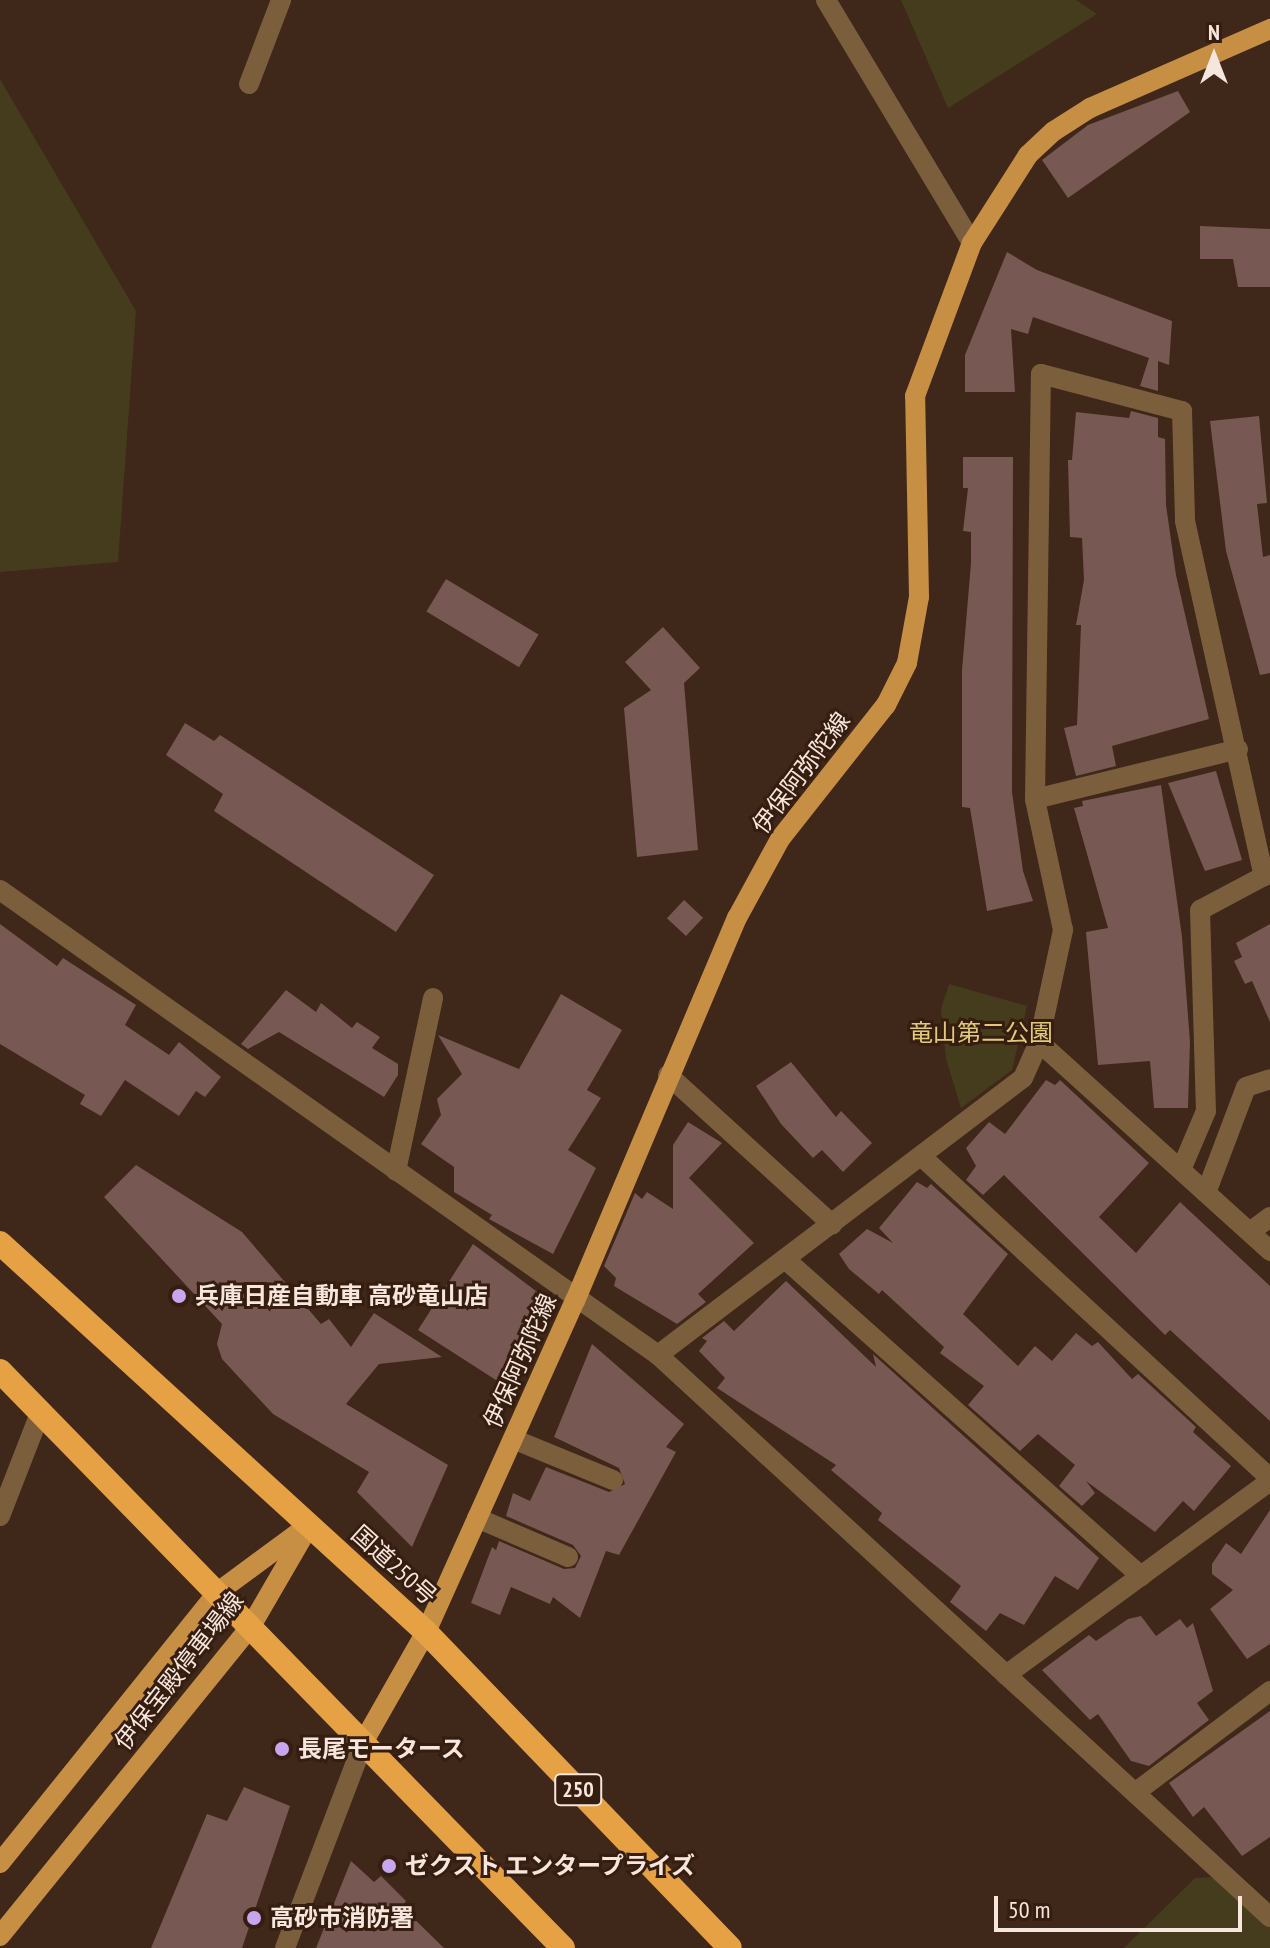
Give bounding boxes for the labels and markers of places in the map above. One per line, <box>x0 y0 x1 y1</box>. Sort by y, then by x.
place label: 兵庫日産自動車 高砂竜山店 <box>195 1282 488 1310</box>
marker: 兵庫日産自動車 高砂竜山店 <box>170 1287 188 1305</box>
place label: 長尾モータース <box>298 1735 466 1763</box>
marker: 長尾モータース <box>273 1740 291 1758</box>
place label: ゼクスト エンタープライズ <box>405 1852 698 1880</box>
marker: ゼクスト エンタープライズ <box>380 1857 398 1875</box>
place label: 高砂市消防署 <box>270 1904 414 1932</box>
marker: 高砂市消防署 <box>245 1909 263 1927</box>

